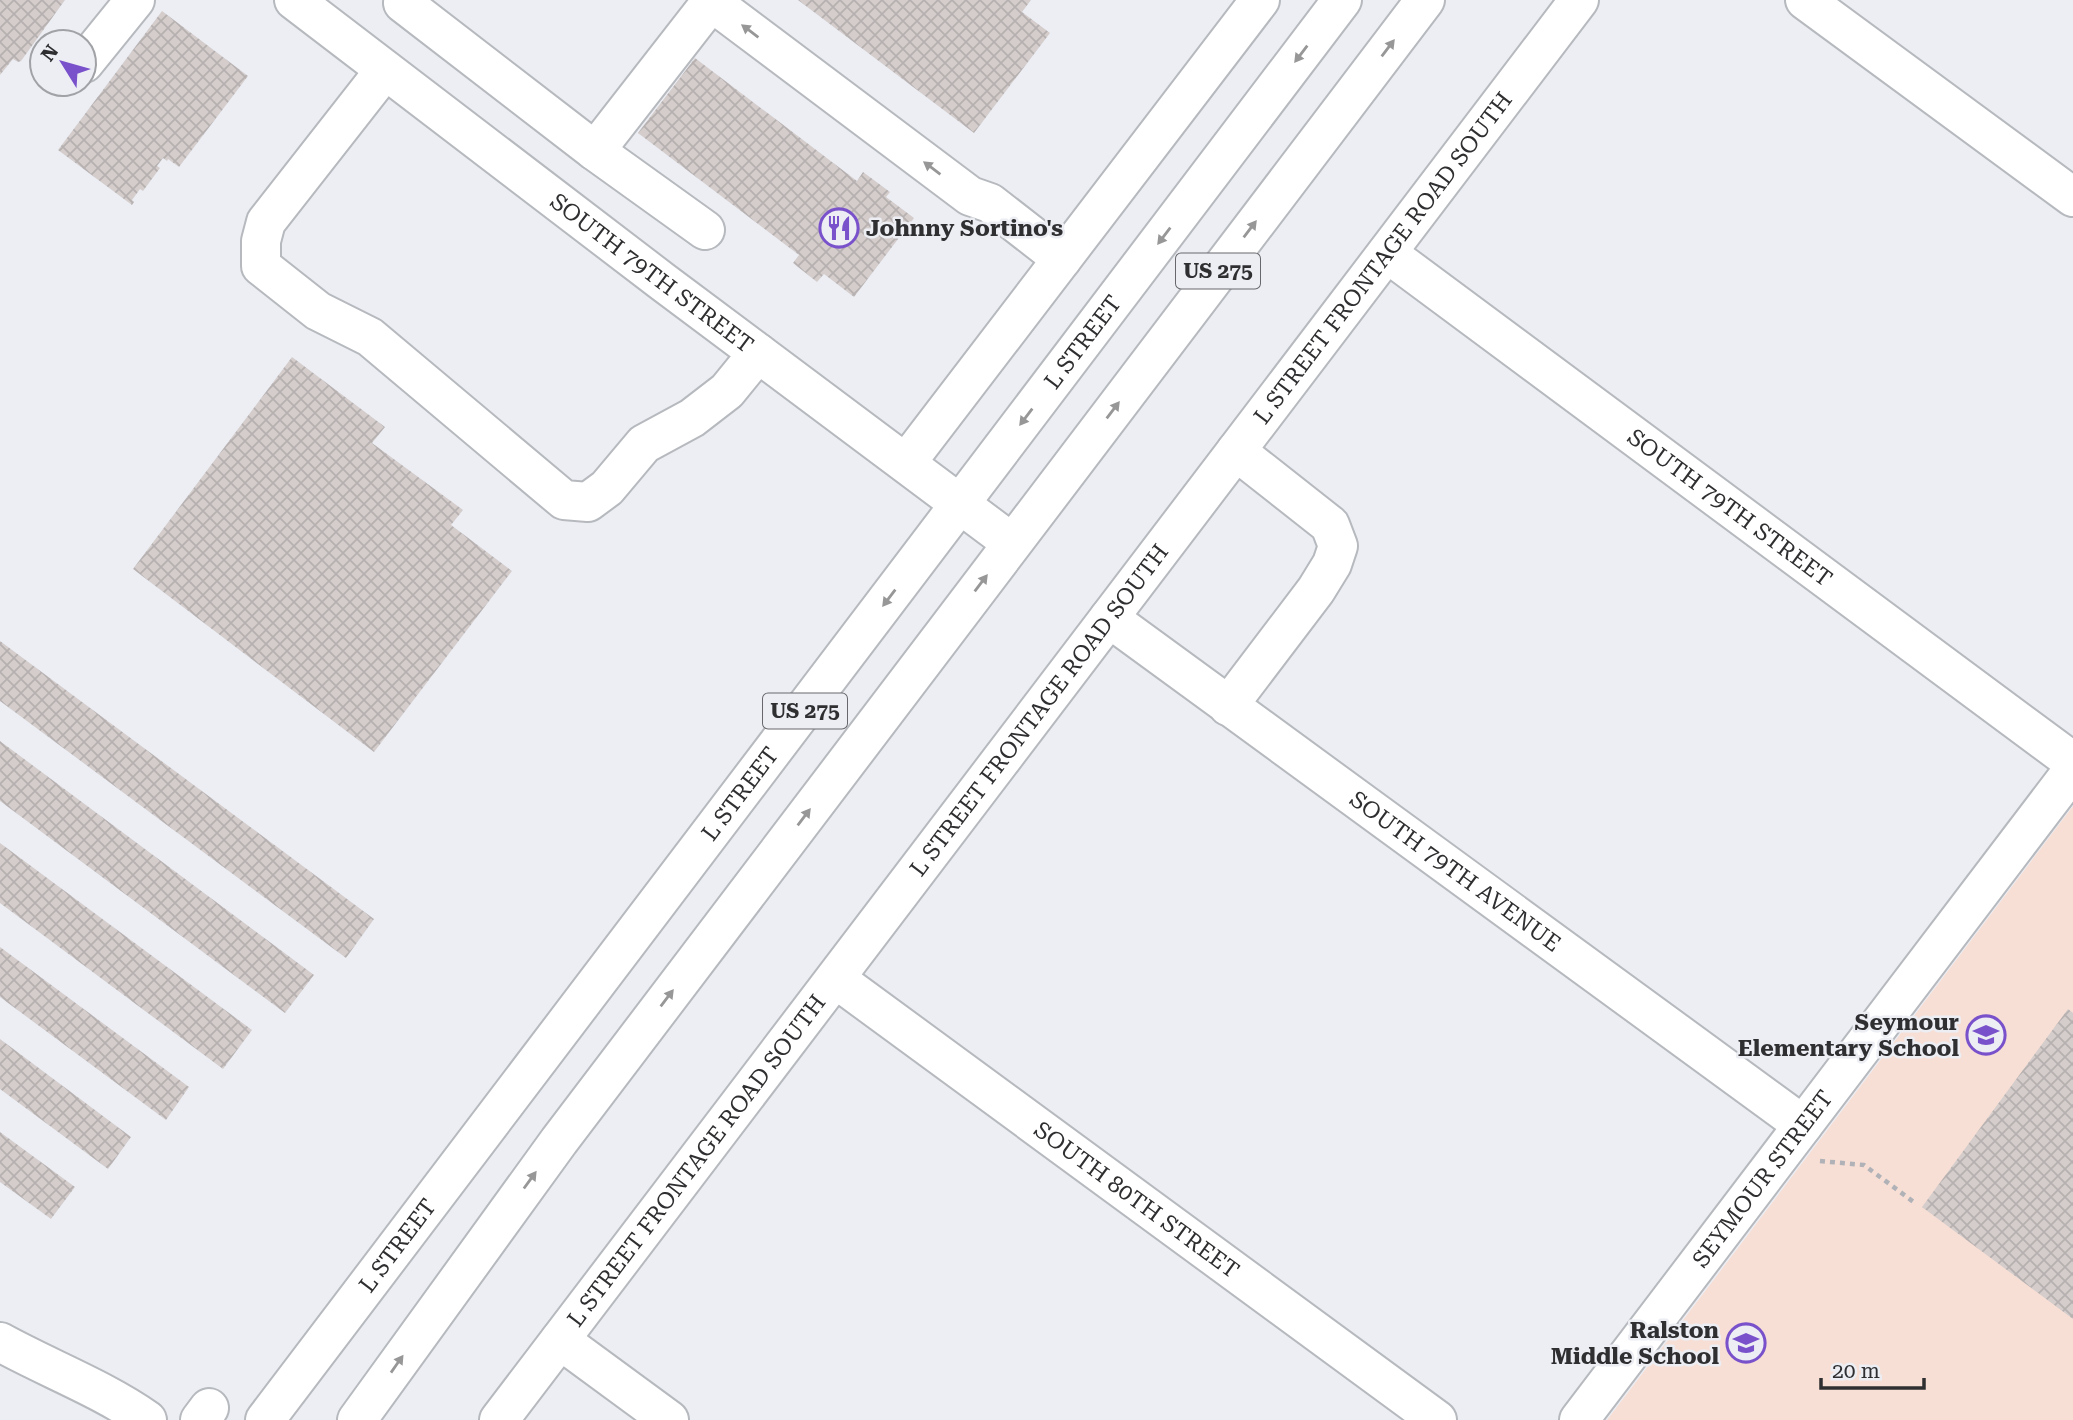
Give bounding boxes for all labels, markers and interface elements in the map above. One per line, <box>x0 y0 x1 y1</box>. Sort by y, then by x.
one-way arrow <box>741 25 759 39</box>
north arrow <box>28 28 98 98</box>
one-way arrow <box>1381 39 1395 57</box>
text: N <box>36 40 64 66</box>
one-way arrow <box>1294 45 1309 63</box>
street label: L STREET FRONTAGE ROAD SOUTH <box>1248 87 1518 429</box>
one-way arrow <box>924 160 942 175</box>
street label: SOUTH 79TH STREET <box>545 187 759 358</box>
restaurant icon: Johnny Sortino's <box>818 207 860 249</box>
place label: Johnny Sortino's <box>866 215 1063 242</box>
one-way arrow <box>1243 220 1257 238</box>
one-way arrow <box>1156 226 1171 244</box>
road number: US 275 <box>1176 254 1260 288</box>
street label: L STREET <box>1039 290 1127 394</box>
one-way arrow <box>1105 402 1120 420</box>
one-way arrow <box>1019 408 1033 426</box>
street label: SOUTH 79TH STREET <box>1623 423 1837 592</box>
street label: L STREET FRONTAGE ROAD SOUTH <box>904 539 1174 881</box>
one-way arrow <box>974 574 989 592</box>
one-way arrow <box>882 589 896 608</box>
road number: US 275 <box>763 694 847 728</box>
street label: L STREET <box>696 742 784 846</box>
street label: SOUTH 79TH AVENUE <box>1345 785 1566 957</box>
one-way arrow <box>797 807 811 826</box>
street label: L STREET FRONTAGE ROAD SOUTH <box>562 989 831 1332</box>
one-way arrow <box>660 989 674 1007</box>
place label: Seymour Elementary School <box>1738 1009 1959 1062</box>
school or university icon: Seymour Elementary School <box>1965 1014 2007 1056</box>
street label: SEYMOUR STREET <box>1687 1085 1838 1273</box>
street label: SOUTH 80TH STREET <box>1029 1116 1244 1284</box>
one-way arrow <box>523 1171 537 1189</box>
street label: L STREET <box>353 1193 441 1298</box>
place label: Ralston Middle School <box>1551 1317 1720 1370</box>
school or university icon: Ralston Middle School <box>1725 1322 1767 1364</box>
scale bar <box>1821 1346 1924 1390</box>
one-way arrow <box>390 1355 404 1373</box>
text: 20 m <box>1832 1359 1880 1383</box>

